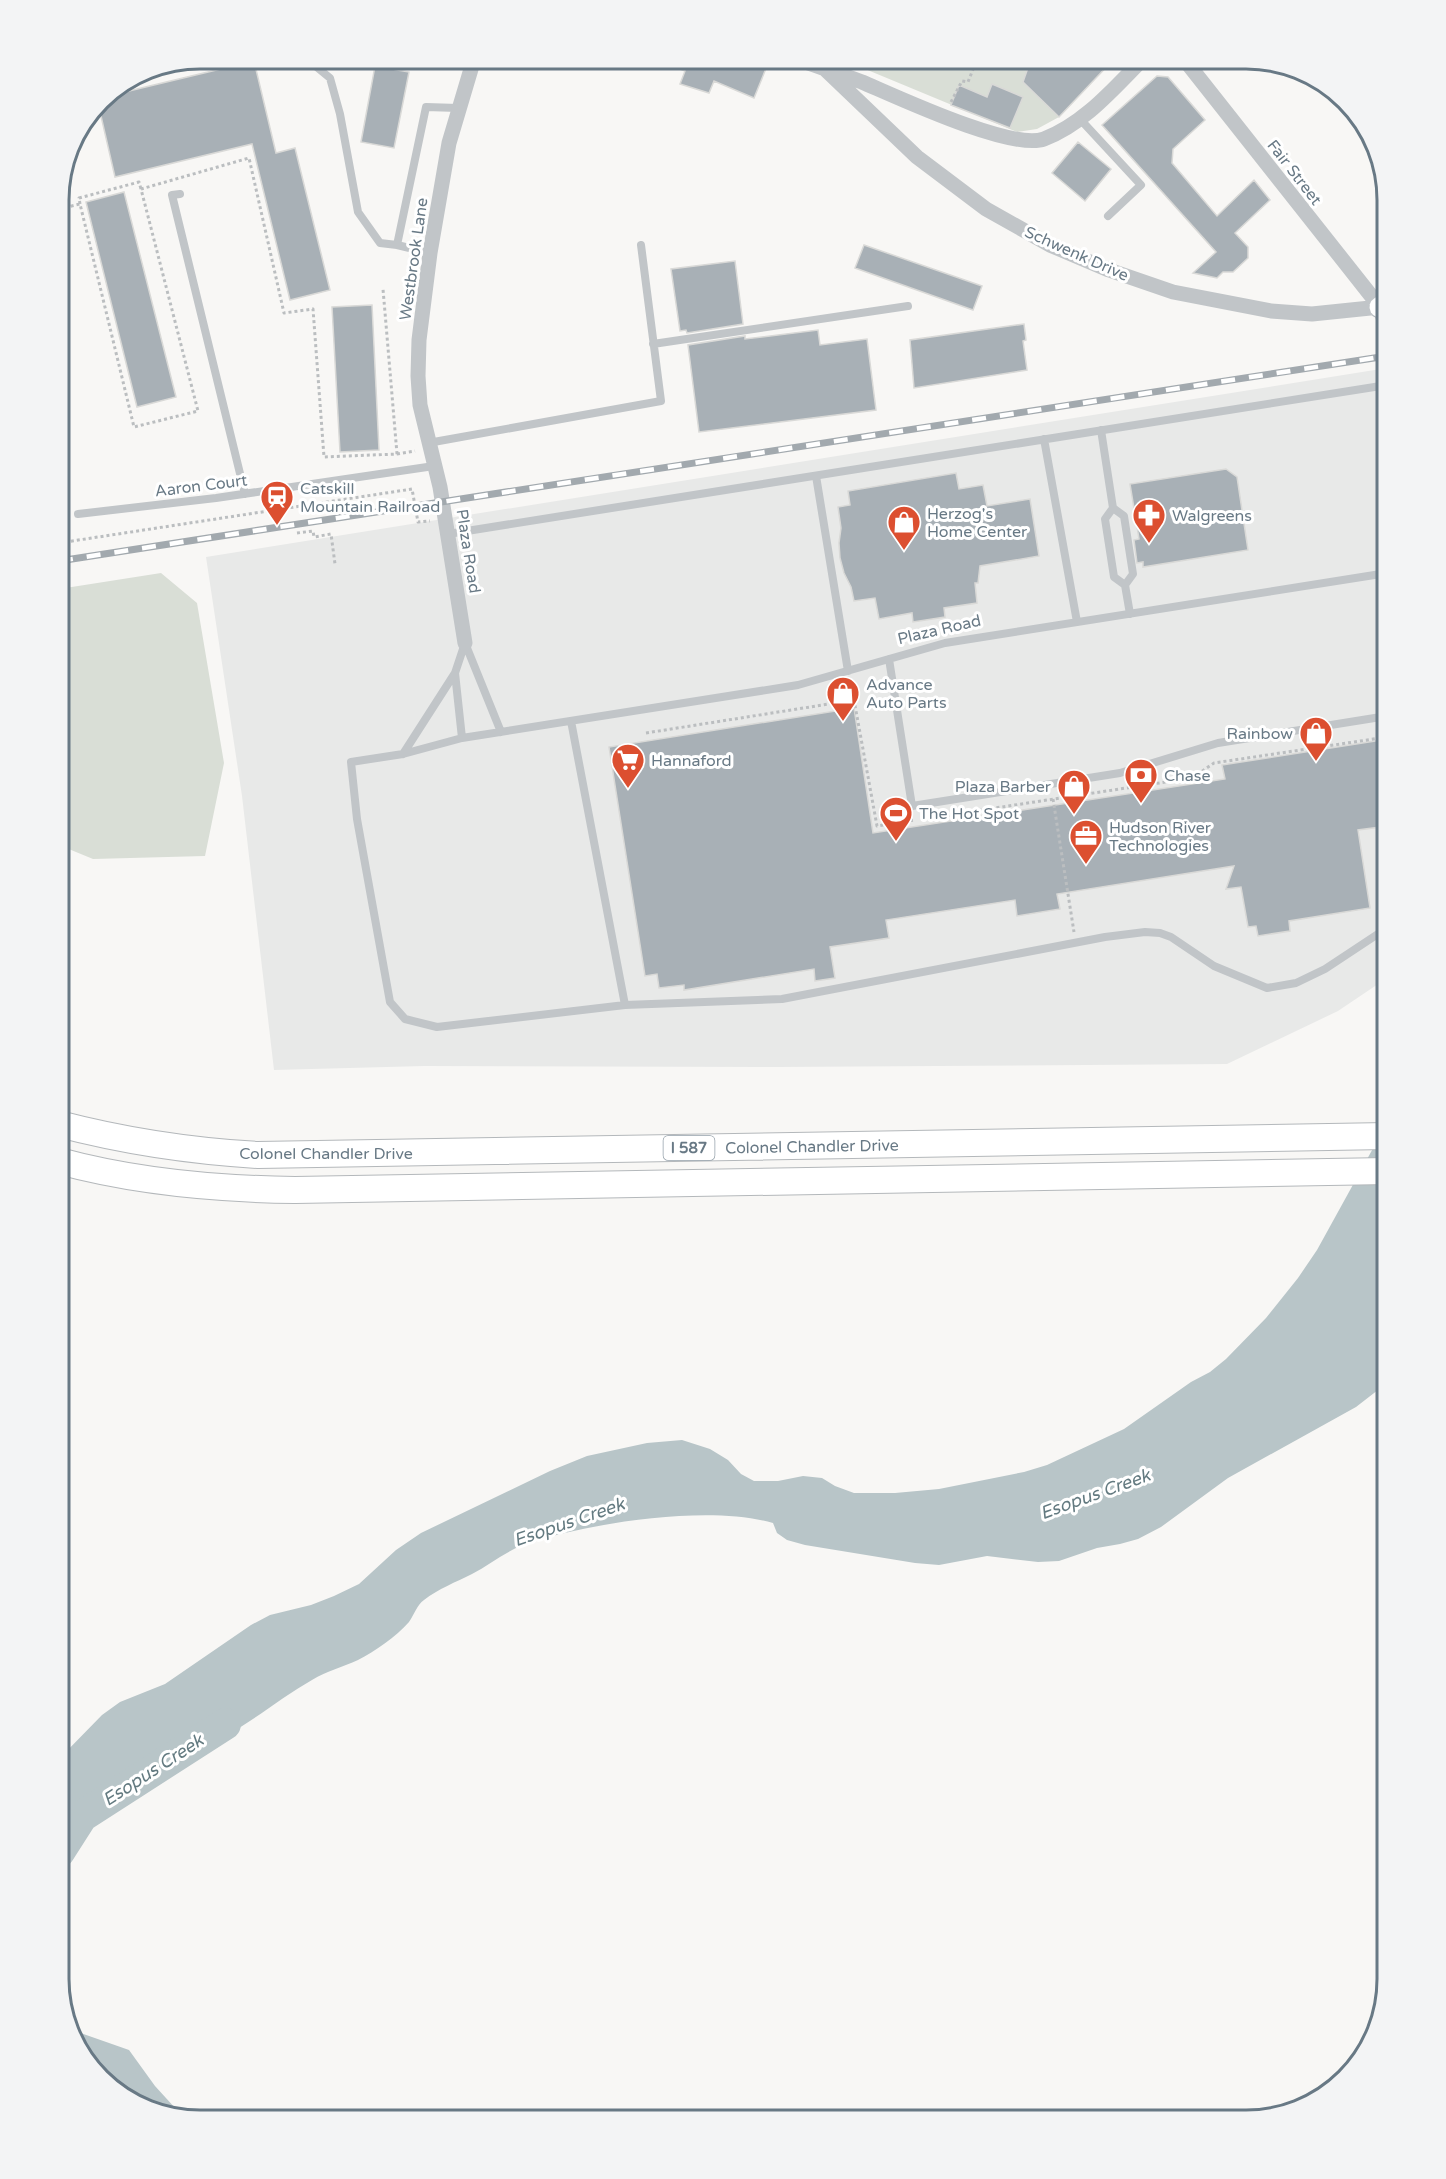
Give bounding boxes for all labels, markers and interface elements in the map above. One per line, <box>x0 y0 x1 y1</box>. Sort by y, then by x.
street label: Fair Street <box>1262 136 1326 209</box>
street label: Westbrook Lane <box>395 197 432 322</box>
street label: Schwenk Drive <box>1022 222 1132 286</box>
street label: Aaron Court <box>154 470 249 502</box>
station icon: Catskill Mountain Railroad <box>259 479 295 526</box>
place label: Catskill Mountain Railroad <box>300 479 440 517</box>
pharmacy icon: Walgreens <box>1131 497 1167 544</box>
shop icon: Herzog's Home Center <box>886 504 922 551</box>
place label: Herzog's Home Center <box>927 504 1028 542</box>
place label: Walgreens <box>1172 506 1252 526</box>
street label: Plaza Road <box>451 508 485 595</box>
street label: Plaza Road <box>896 611 983 649</box>
shop icon: Advance Auto Parts <box>825 675 861 722</box>
place label: Advance Auto Parts <box>866 675 947 713</box>
shop icon: Rainbow <box>1298 715 1334 762</box>
place label: Rainbow <box>1227 724 1293 744</box>
supermarket icon: Hannaford <box>610 742 646 789</box>
place label: Hannaford <box>651 751 732 771</box>
bank icon: Chase <box>1123 757 1159 804</box>
place label: Chase <box>1164 766 1211 786</box>
shop icon: Plaza Barber <box>1056 768 1092 815</box>
place label: Plaza Barber <box>955 777 1052 797</box>
sports icon: The Hot Spot <box>878 795 914 842</box>
place label: The Hot Spot <box>919 804 1019 824</box>
office icon: Hudson River Technologies <box>1068 818 1104 865</box>
place label: Hudson River Technologies <box>1109 818 1212 856</box>
street label: Colonel Chandler Drive <box>725 1135 899 1159</box>
road number: I 587 <box>664 1136 714 1160</box>
street label: Colonel Chandler Drive <box>239 1144 413 1164</box>
water label: Esopus Creek <box>1037 1463 1154 1524</box>
water label: Esopus Creek <box>511 1492 628 1551</box>
water label: Esopus Creek <box>98 1729 209 1811</box>

